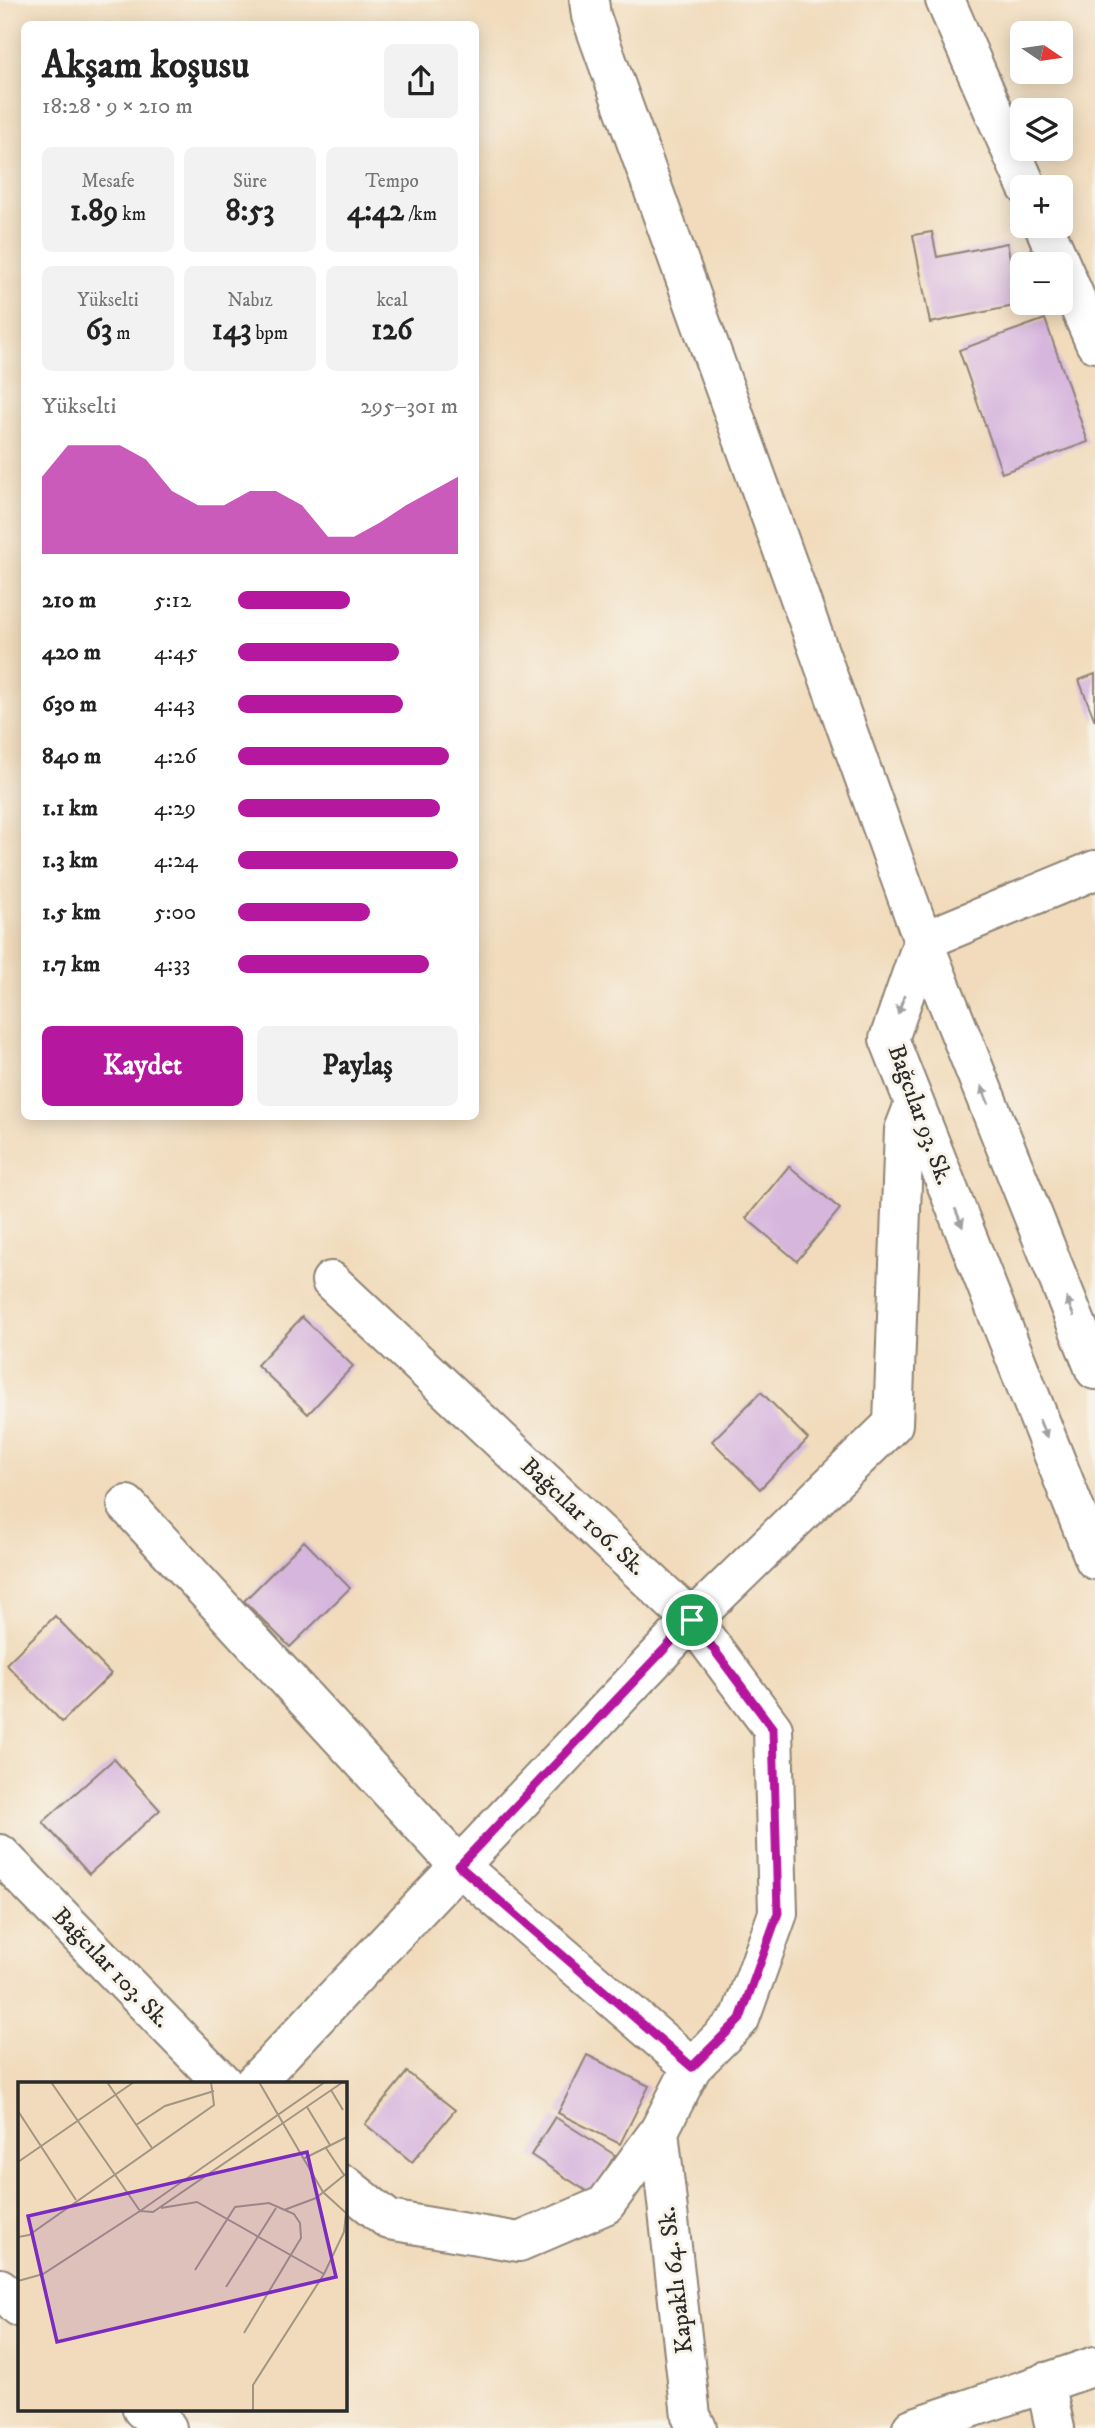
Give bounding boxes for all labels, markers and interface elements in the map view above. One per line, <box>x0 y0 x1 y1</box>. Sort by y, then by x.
north arrow <box>1010 21 1073 84</box>
map controls <box>1010 21 1073 315</box>
text: Akşam koşusu <box>42 42 250 90</box>
button: share <box>384 44 458 118</box>
text: 18:28 · 9 × 210 m <box>42 92 193 121</box>
button: layers <box>1010 98 1073 161</box>
text: Mesafe <box>81 170 135 193</box>
text: Süre <box>233 170 267 193</box>
text: Tempo <box>365 170 419 193</box>
button: + <box>1010 175 1073 238</box>
text: 1.89 <box>70 193 118 230</box>
text: 8:53 <box>226 193 274 230</box>
text: 4:42 <box>347 193 404 230</box>
text: km <box>118 203 146 226</box>
text: /km <box>404 203 437 226</box>
button: − <box>1010 252 1073 315</box>
text: Yükselti <box>77 289 139 312</box>
text: Nabız <box>227 289 273 312</box>
text: kcal <box>376 289 408 312</box>
text: 63 <box>85 312 112 349</box>
text: 143 <box>212 312 251 349</box>
text: 126 <box>371 312 413 349</box>
text: m <box>112 322 131 345</box>
text: bpm <box>251 322 288 345</box>
text: Yükselti <box>42 392 116 421</box>
text: 295–301 m <box>360 392 458 421</box>
text: 210 m <box>42 586 96 615</box>
text: 5:12 <box>154 586 191 615</box>
text: 420 m <box>42 638 101 667</box>
text: 4:45 <box>154 638 198 667</box>
text: 630 m <box>42 690 97 719</box>
text: 4:43 <box>154 690 195 719</box>
text: 840 m <box>42 742 101 771</box>
text: 4:26 <box>154 742 197 771</box>
text: 1.1 km <box>42 794 98 823</box>
text: 4:29 <box>154 794 196 823</box>
text: 1.3 km <box>42 846 98 875</box>
text: 4:24 <box>154 846 198 875</box>
text: 1.5 km <box>42 898 101 927</box>
text: 5:00 <box>154 898 196 927</box>
text: 1.7 km <box>42 950 100 979</box>
text: 4:33 <box>154 950 190 979</box>
one-way arrow <box>895 995 906 1016</box>
button: Kaydet <box>42 1026 243 1106</box>
button: Paylaş <box>257 1026 458 1106</box>
street label: Bağcılar 93. Sk. <box>881 1041 959 1189</box>
one-way arrow <box>979 1085 990 1106</box>
one-way arrow <box>954 1207 965 1228</box>
one-way arrow <box>1064 1296 1075 1317</box>
one-way arrow <box>1038 1419 1049 1440</box>
street label: Bağcılar 106. Sk. <box>514 1451 652 1583</box>
pin <box>662 1590 722 1650</box>
icon: arrive <box>673 1601 711 1639</box>
street label: Bağcılar 103. Sk. <box>46 1901 176 2035</box>
inset map <box>18 2082 346 2410</box>
street label: Kapaklı 64. Sk. <box>652 2205 700 2355</box>

